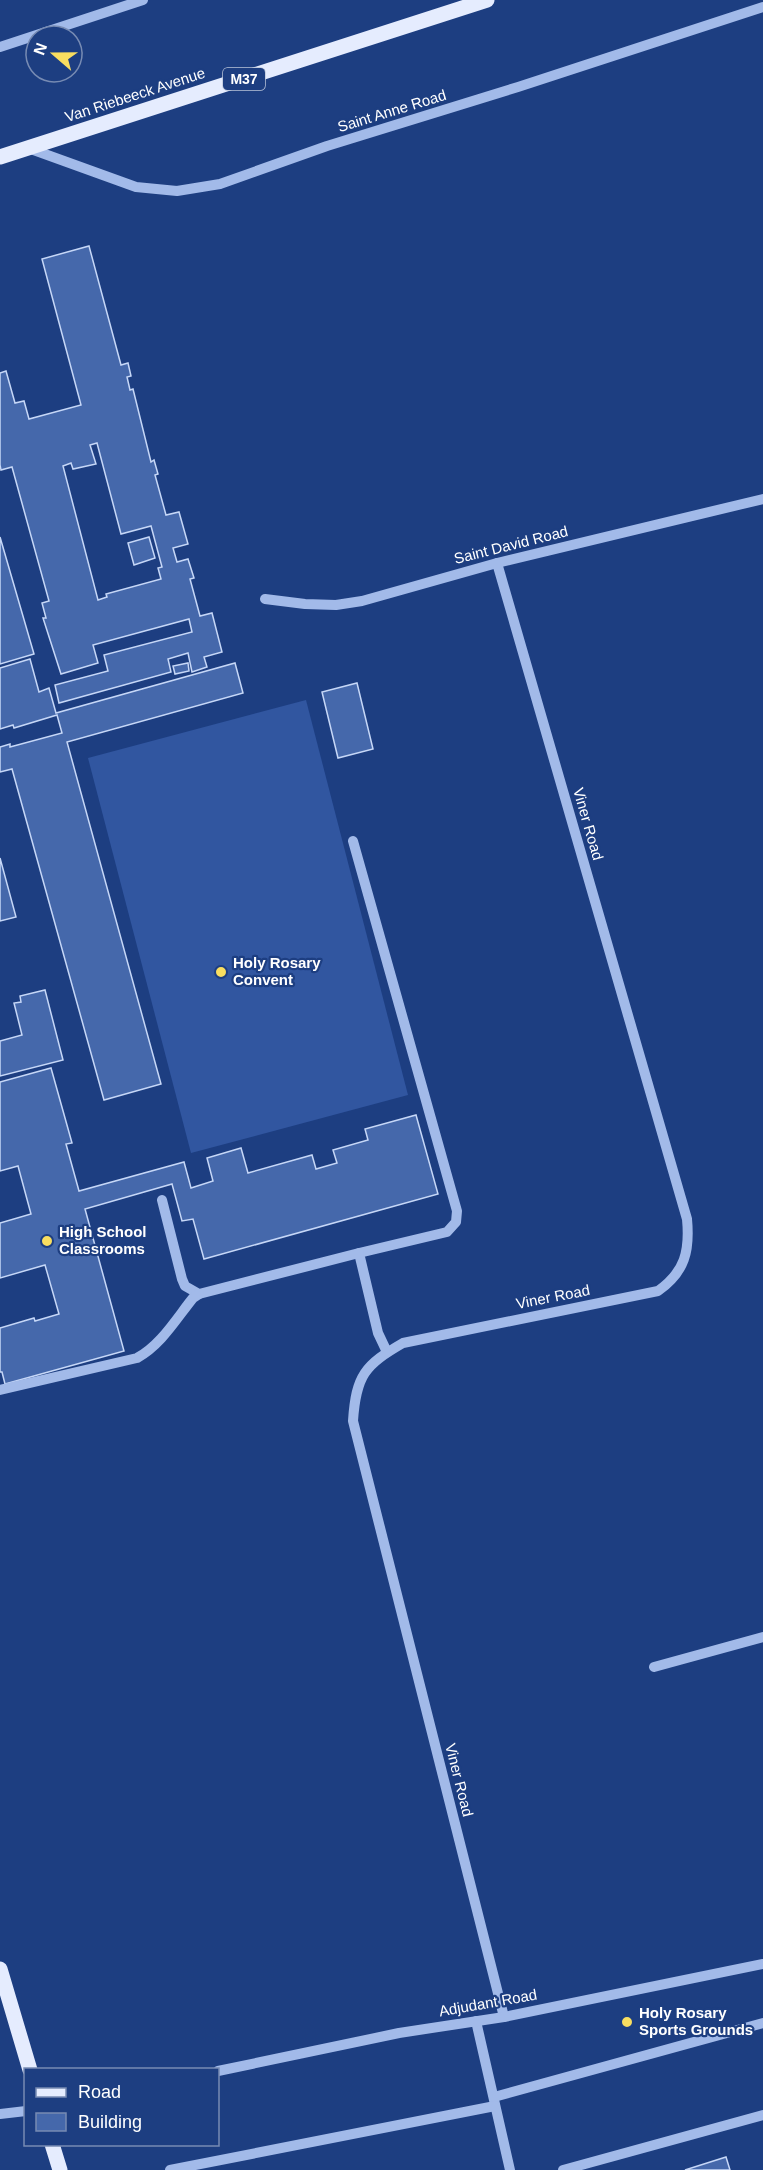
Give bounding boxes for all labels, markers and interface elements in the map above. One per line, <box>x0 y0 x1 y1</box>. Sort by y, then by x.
north arrow <box>24 24 84 84</box>
text: N <box>30 41 50 57</box>
street label: Van Riebeeck Avenue <box>63 64 207 125</box>
road number: M37 <box>223 68 265 90</box>
street label: Saint Anne Road <box>336 86 448 135</box>
street label: Saint David Road <box>452 522 570 567</box>
street label: Viner Road <box>570 786 607 862</box>
place label: Holy Rosary Convent <box>233 954 321 988</box>
marker: Holy Rosary Convent <box>214 965 228 979</box>
place label: High School Classrooms <box>59 1223 147 1257</box>
marker: High School Classrooms <box>40 1234 54 1248</box>
street label: Viner Road <box>515 1281 591 1312</box>
street label: Viner Road <box>442 1742 477 1818</box>
street label: Adjudant Road <box>438 1986 538 2019</box>
place label: Holy Rosary Sports Grounds <box>639 2004 753 2038</box>
marker: Holy Rosary Sports Grounds <box>620 2015 634 2029</box>
legend <box>24 2068 219 2146</box>
text: Road <box>78 2082 121 2102</box>
text: Building <box>78 2112 142 2132</box>

